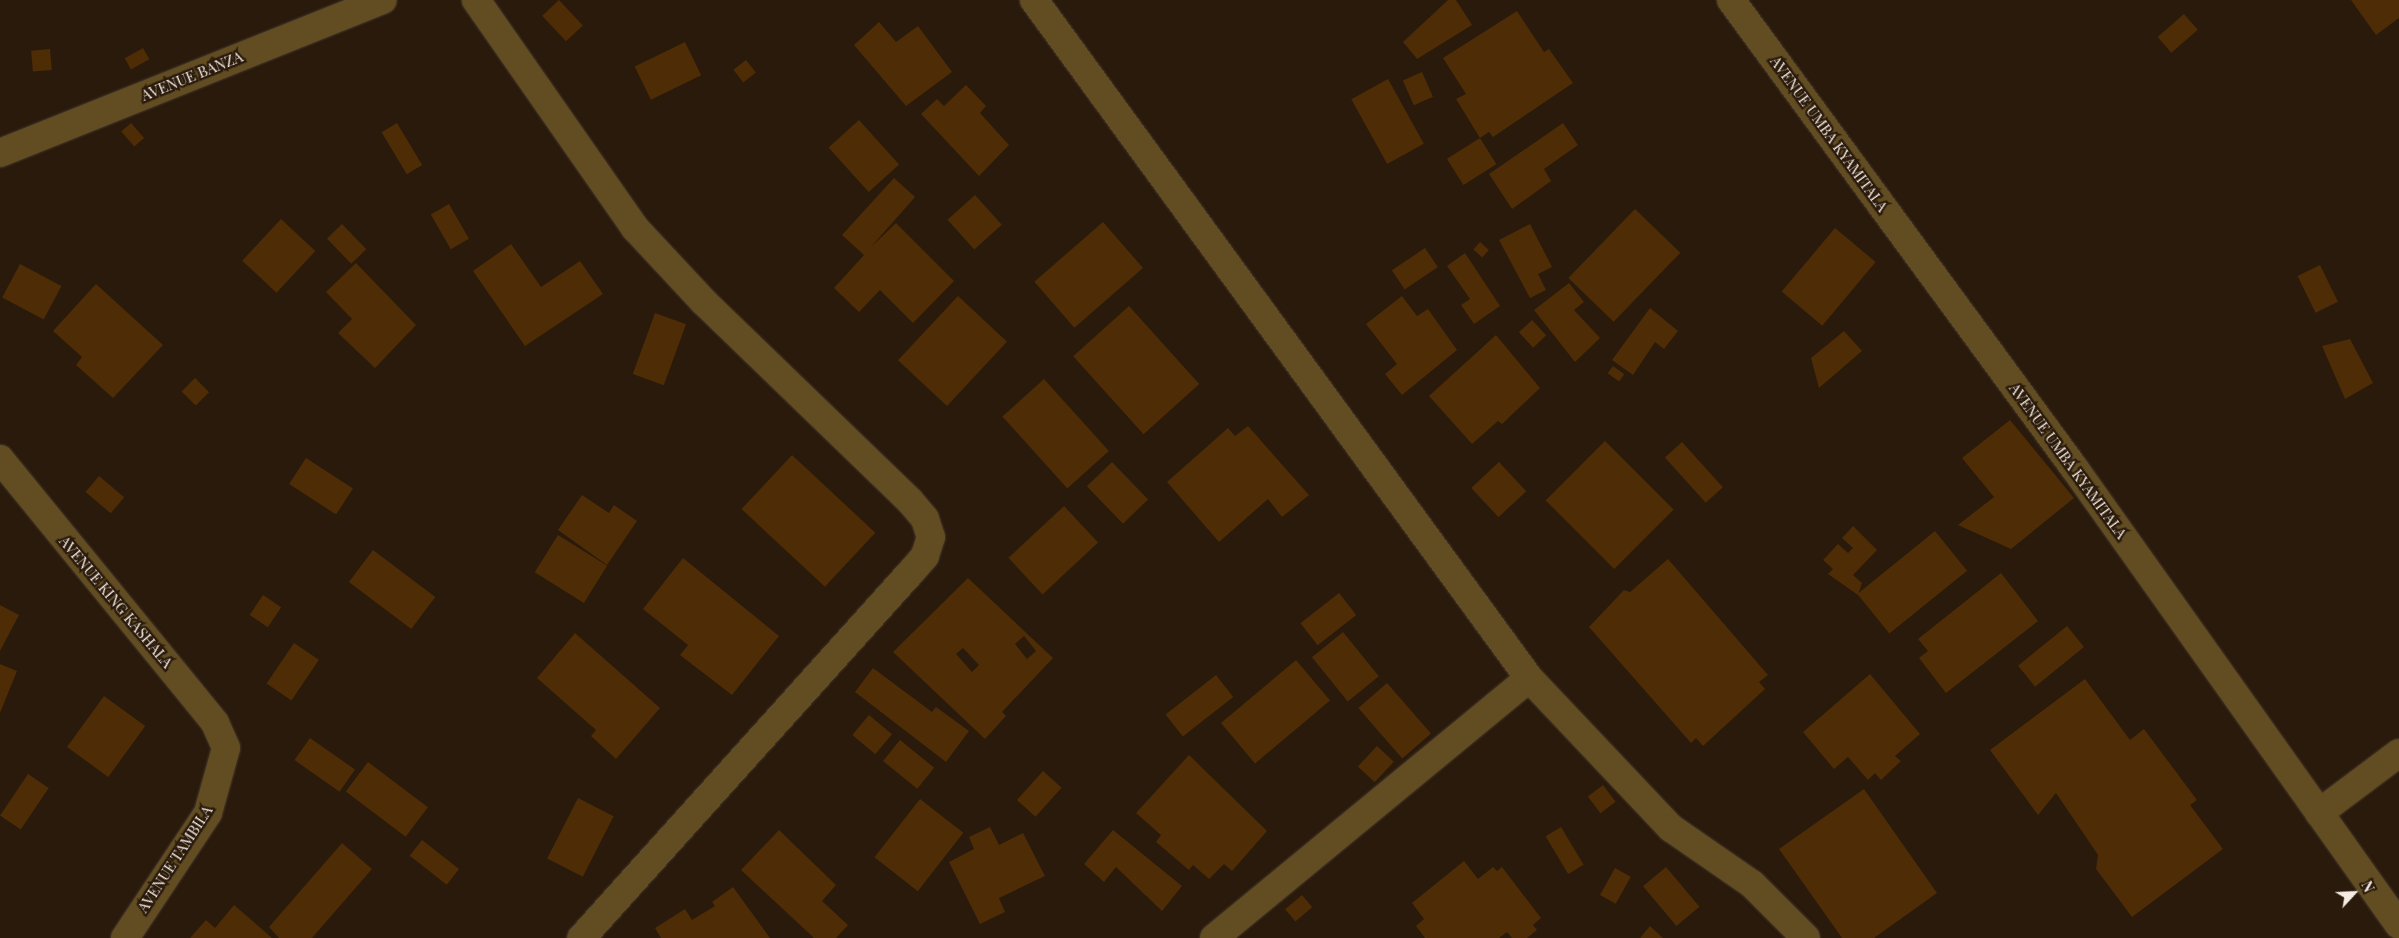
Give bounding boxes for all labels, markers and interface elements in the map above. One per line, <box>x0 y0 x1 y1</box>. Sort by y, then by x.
street label: AVENUE BANZA <box>138 47 246 105</box>
street label: AVENUE UMBA KYAMITALA <box>1766 53 1892 215</box>
street label: AVENUE UMBA KYAMITALA <box>2005 380 2131 542</box>
street label: AVENUE KING KASHALA <box>55 532 177 672</box>
street label: AVENUE TAMBILA <box>134 802 216 916</box>
north arrow <box>2329 868 2379 918</box>
text: N <box>2357 878 2379 895</box>

